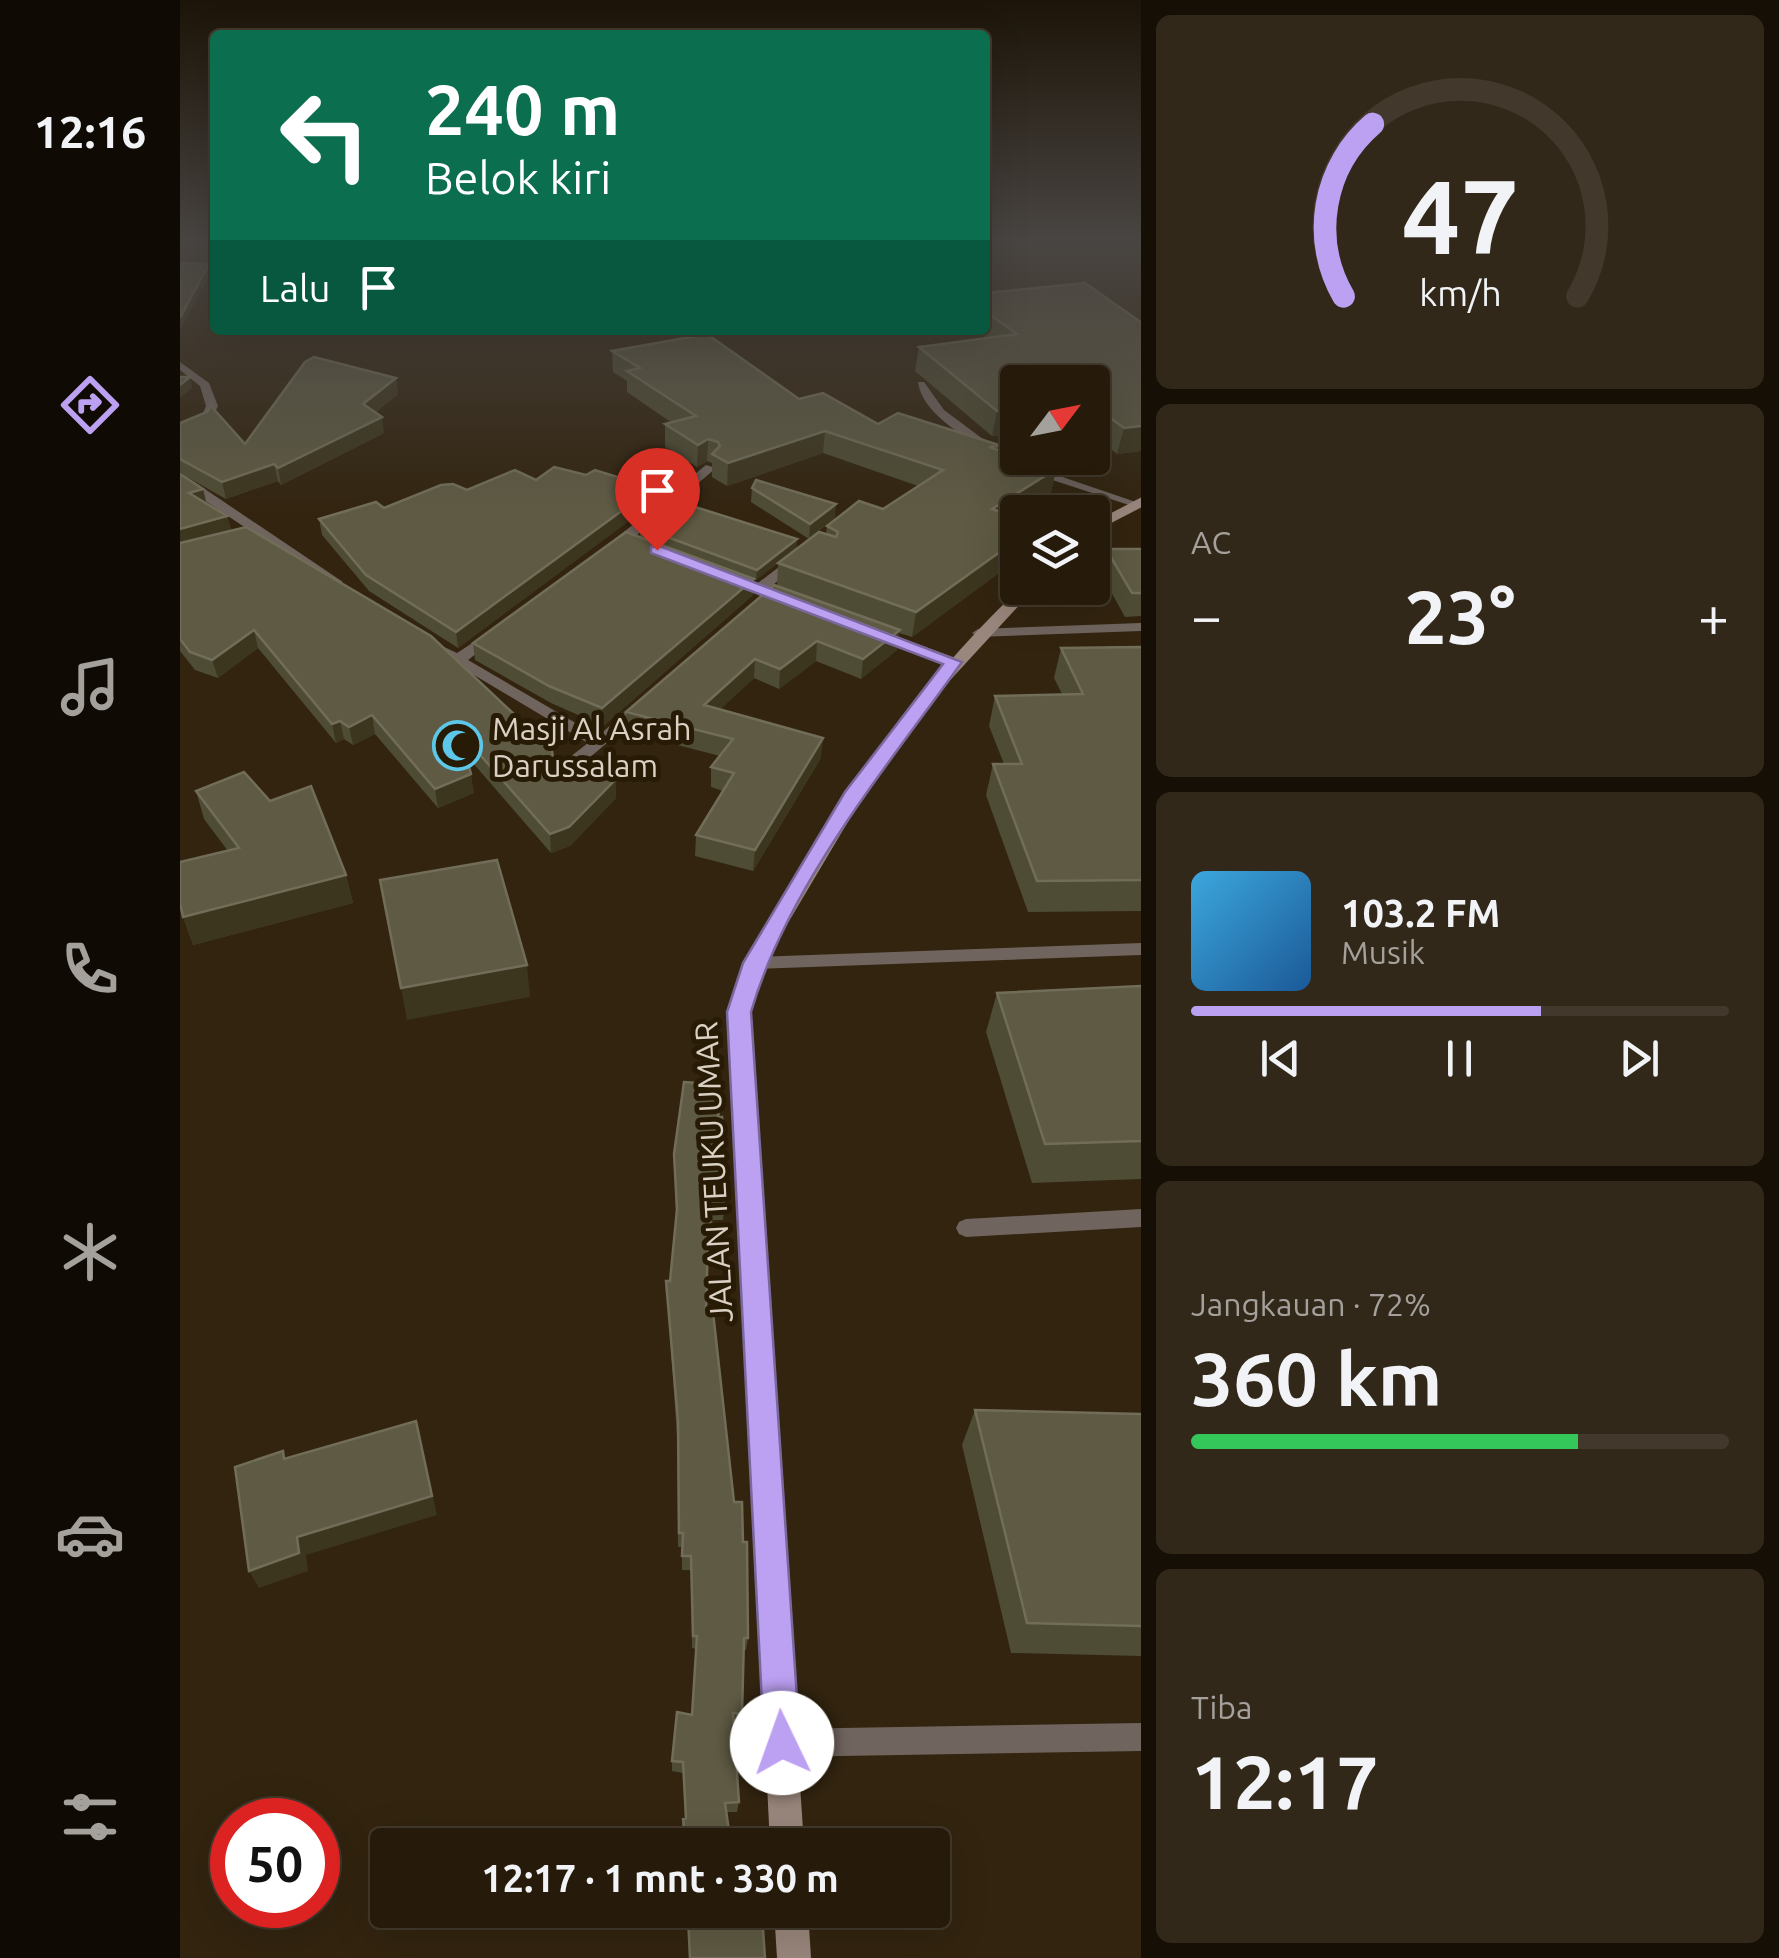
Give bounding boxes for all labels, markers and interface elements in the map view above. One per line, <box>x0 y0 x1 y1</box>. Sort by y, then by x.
icon: left <box>260 70 390 200</box>
text: 240 m <box>425 70 620 148</box>
text: 12:16 <box>34 106 146 157</box>
text: Belok kiri <box>425 152 611 203</box>
text: 47 <box>1401 157 1519 274</box>
icon: arrive <box>351 260 406 315</box>
text: Lalu <box>260 267 331 309</box>
text: km/h <box>1419 273 1501 313</box>
north arrow <box>1000 365 1110 475</box>
map controls <box>1000 365 1110 605</box>
icon: directions <box>55 370 125 440</box>
pin <box>615 448 700 551</box>
icon: arrive <box>630 463 685 518</box>
button: layers <box>1000 495 1110 605</box>
text: AC <box>1191 524 1231 560</box>
text: 23° <box>1404 574 1516 658</box>
text: − <box>1191 585 1222 646</box>
text: + <box>1698 585 1729 646</box>
icon: music <box>55 652 125 722</box>
place label: Masji Al Asrah Darussalam <box>492 710 691 783</box>
mosque icon: Masji Al Asrah Darussalam <box>431 720 483 772</box>
text: 103.2 FM <box>1341 892 1500 934</box>
icon: phone <box>55 934 125 1004</box>
text: Musik <box>1341 934 1425 970</box>
street label: JALAN TEUKU UMAR <box>687 1021 739 1323</box>
icon: previous <box>1253 1031 1308 1086</box>
icon: pause <box>1432 1031 1487 1086</box>
icon: next <box>1612 1031 1667 1086</box>
icon: climate <box>55 1217 125 1287</box>
text: Jangkauan · 72% <box>1191 1286 1431 1322</box>
text: 360 km <box>1191 1336 1442 1420</box>
icon: car <box>55 1499 125 1569</box>
text: Tiba <box>1191 1689 1252 1725</box>
position arrow <box>730 1691 834 1795</box>
text: 12:17 <box>1191 1739 1379 1823</box>
icon: filters <box>55 1782 125 1852</box>
speed limit sign: 50 <box>210 1798 340 1928</box>
text: 12:17 · 1 mnt · 330 m <box>481 1857 839 1899</box>

